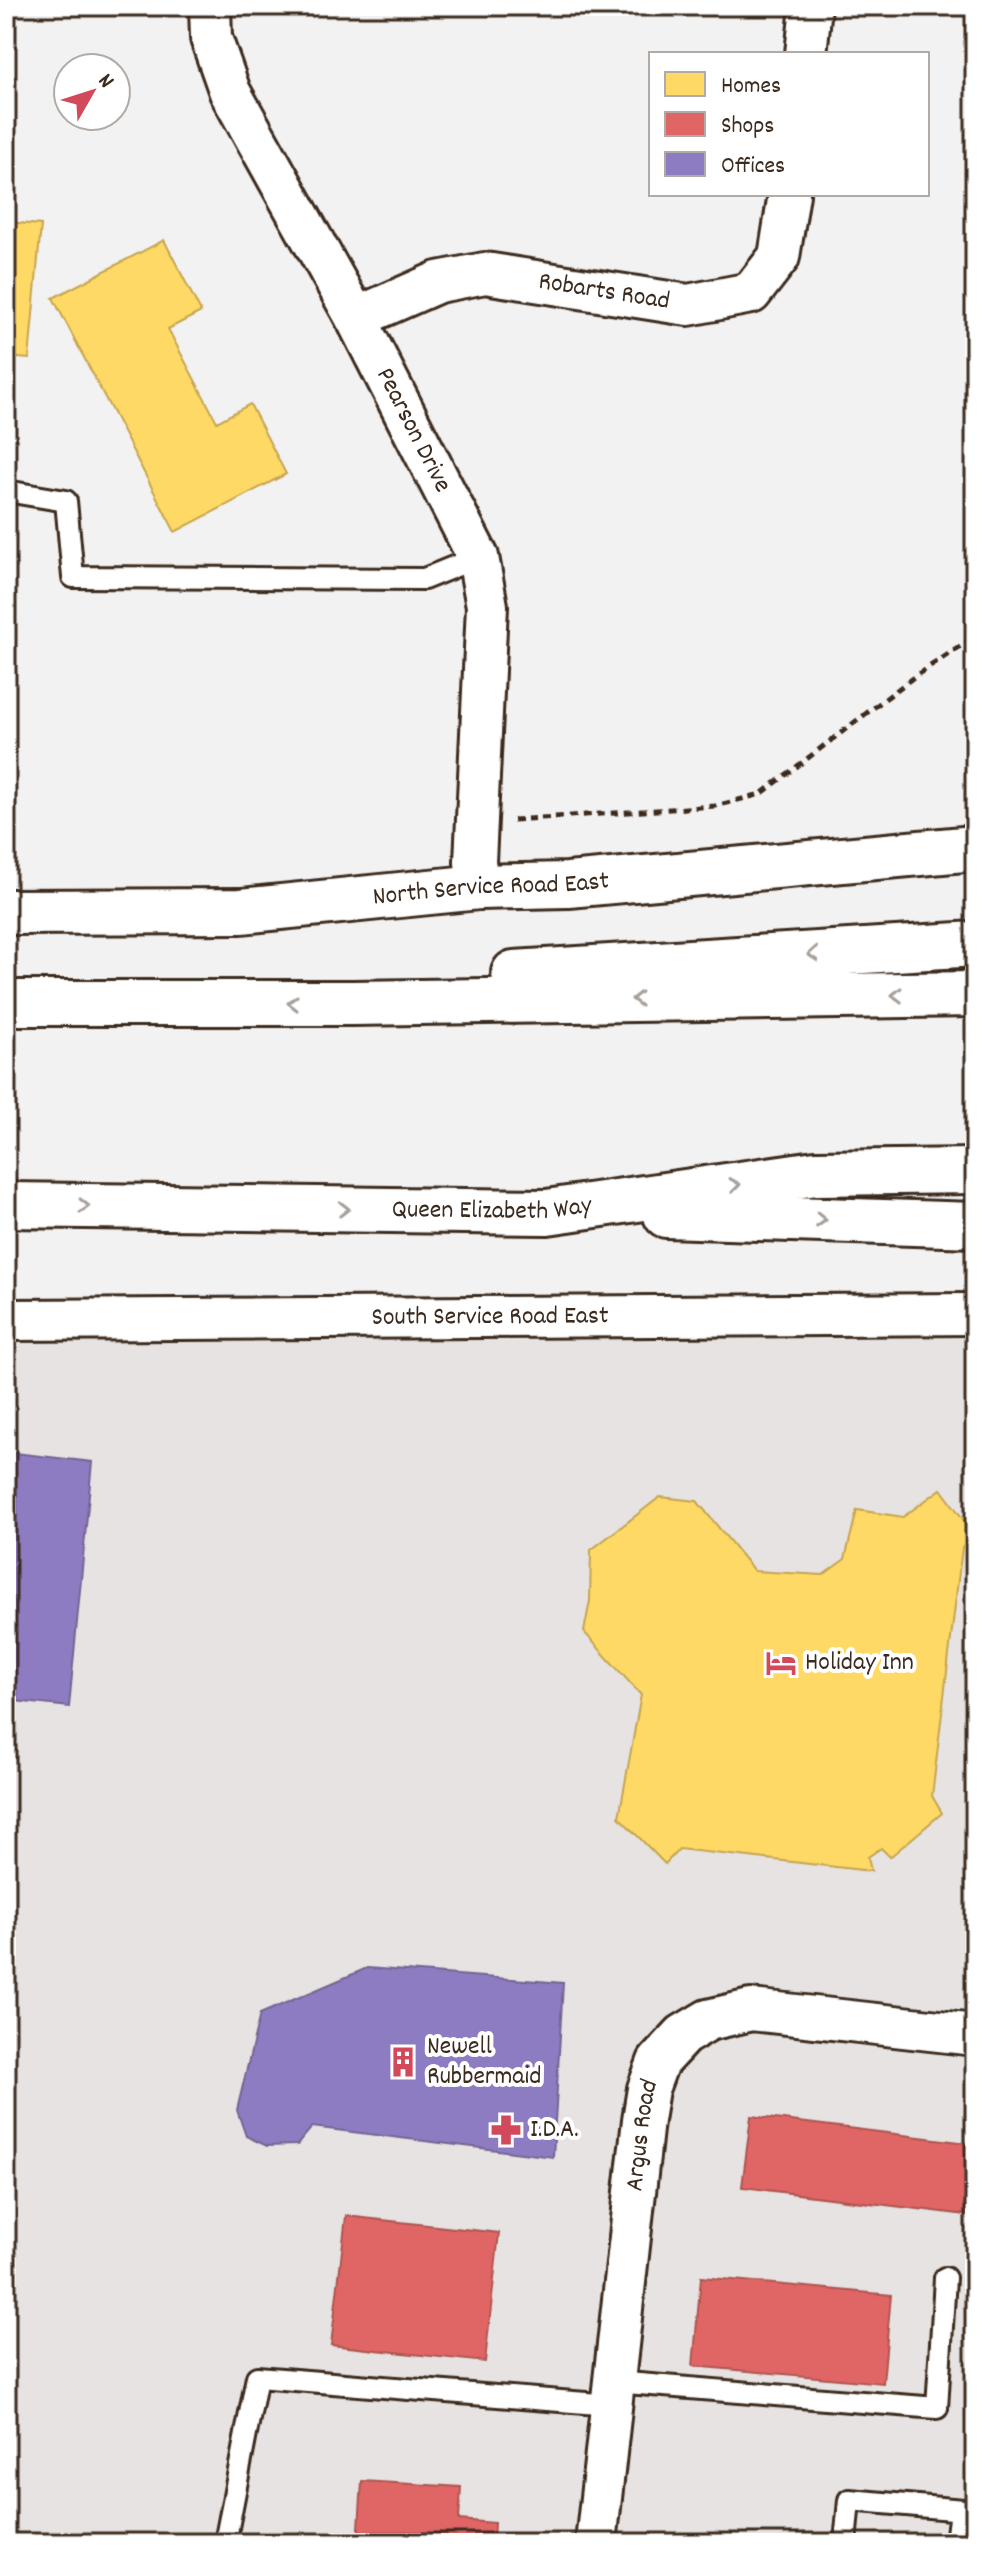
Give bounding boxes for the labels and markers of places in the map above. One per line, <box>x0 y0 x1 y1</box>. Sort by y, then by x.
place label: Holiday Inn <box>805 1645 914 1682</box>
hotel icon: Holiday Inn <box>764 1646 798 1680</box>
place label: Newell Rubbermaid <box>427 2029 541 2096</box>
building icon: Newell Rubbermaid <box>386 2045 420 2079</box>
place label: I.D.A. <box>530 2112 579 2149</box>
pharmacy icon: I.D.A. <box>489 2113 523 2147</box>

